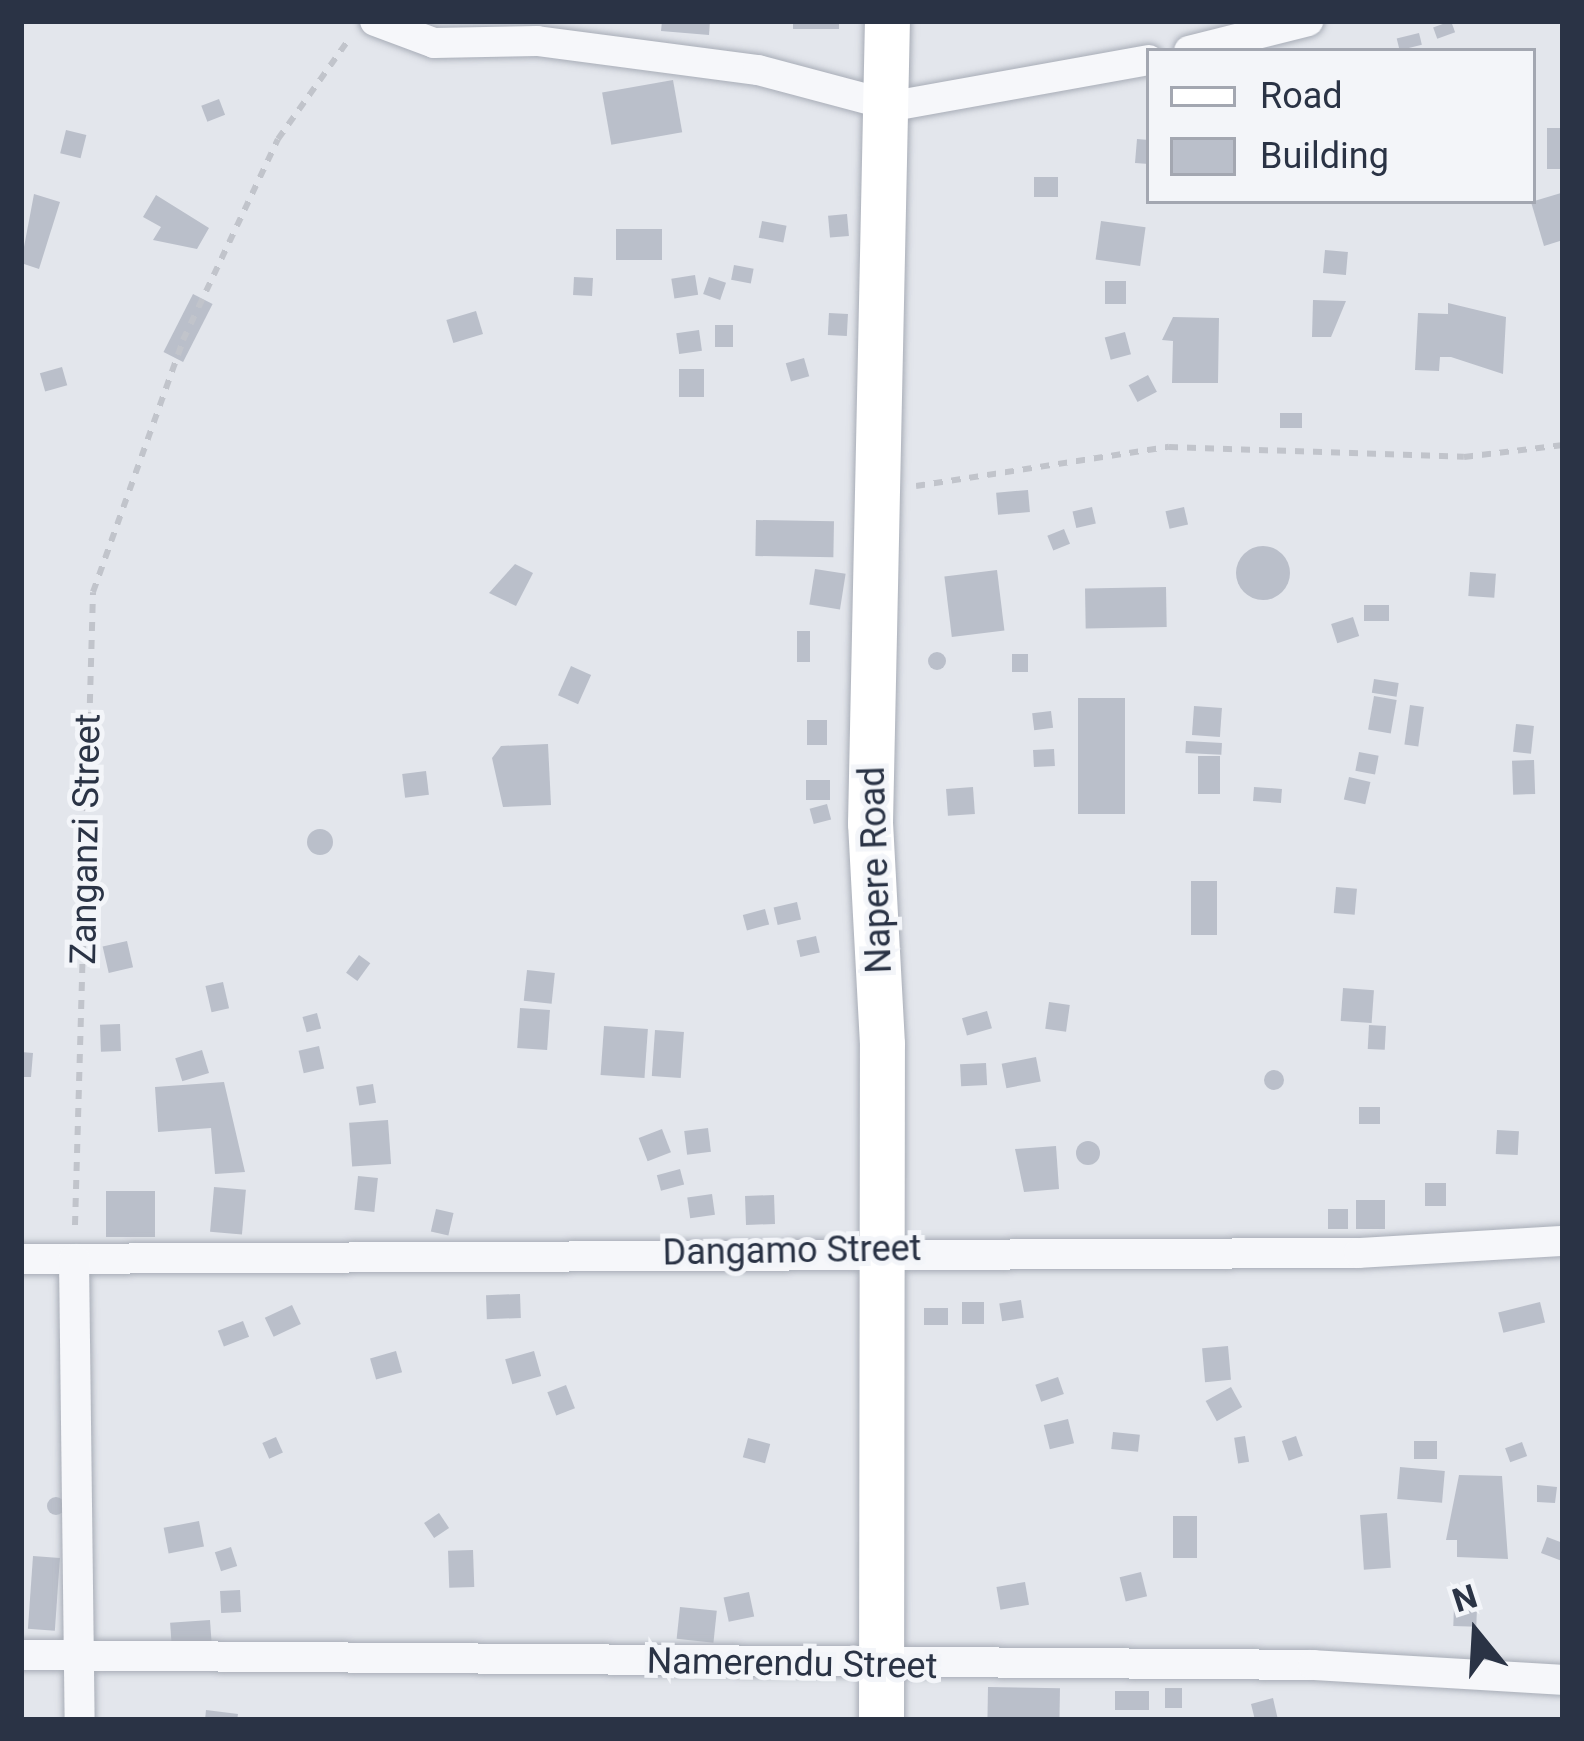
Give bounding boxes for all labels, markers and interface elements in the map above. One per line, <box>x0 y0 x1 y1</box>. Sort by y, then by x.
legend <box>1146 48 1536 204</box>
text: Road <box>1260 75 1343 117</box>
text: Building <box>1260 135 1389 177</box>
street label: Zanganzi Street <box>62 713 110 965</box>
street label: Napere Road <box>851 766 901 974</box>
street label: Dangamo Street <box>662 1227 922 1275</box>
north arrow <box>1416 1573 1536 1693</box>
text: N <box>1448 1576 1482 1620</box>
street label: Namerendu Street <box>646 1640 938 1688</box>

